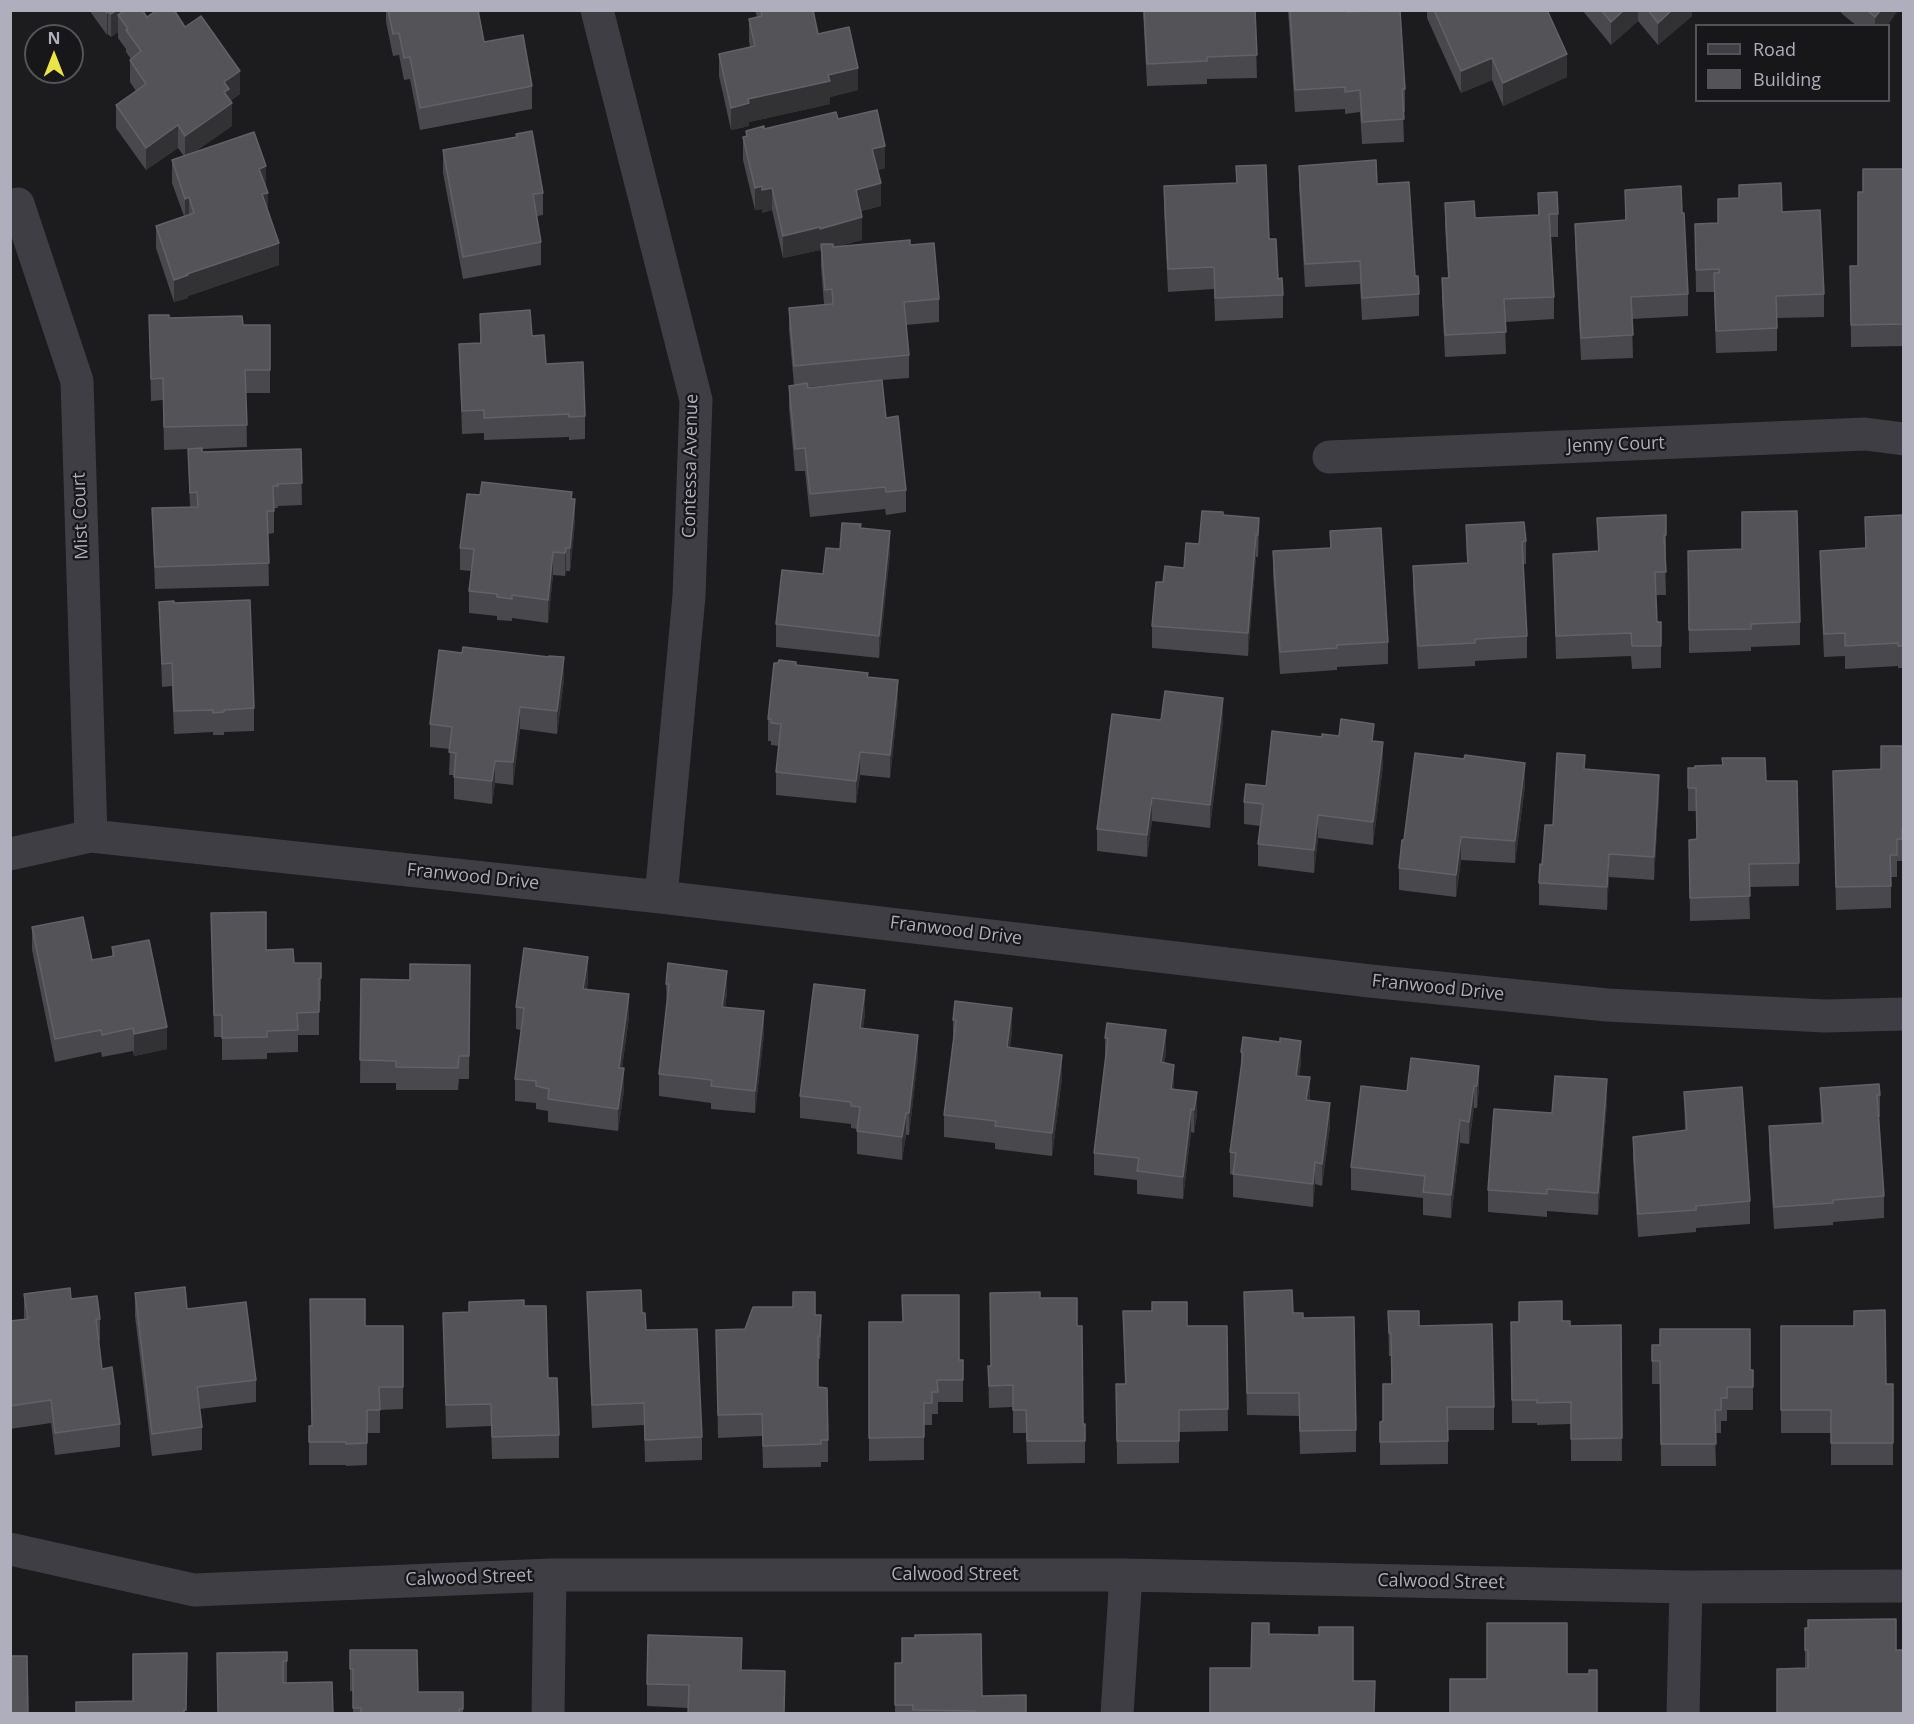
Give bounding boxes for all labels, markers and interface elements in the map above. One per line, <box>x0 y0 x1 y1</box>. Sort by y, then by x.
north arrow <box>24 24 84 84</box>
legend <box>1695 24 1890 102</box>
text: N <box>47 27 61 49</box>
text: Road <box>1753 37 1796 61</box>
text: Building <box>1753 67 1821 91</box>
street label: Contessa Avenue <box>679 394 703 538</box>
street label: Jenny Court <box>1567 433 1665 457</box>
street label: Mist Court <box>69 472 93 560</box>
street label: Franwood Drive <box>406 859 540 895</box>
street label: Franwood Drive <box>889 912 1023 950</box>
street label: Franwood Drive <box>1371 970 1505 1006</box>
street label: Calwood Street <box>891 1564 1019 1586</box>
street label: Calwood Street <box>405 1565 533 1591</box>
street label: Calwood Street <box>1377 1570 1505 1594</box>

